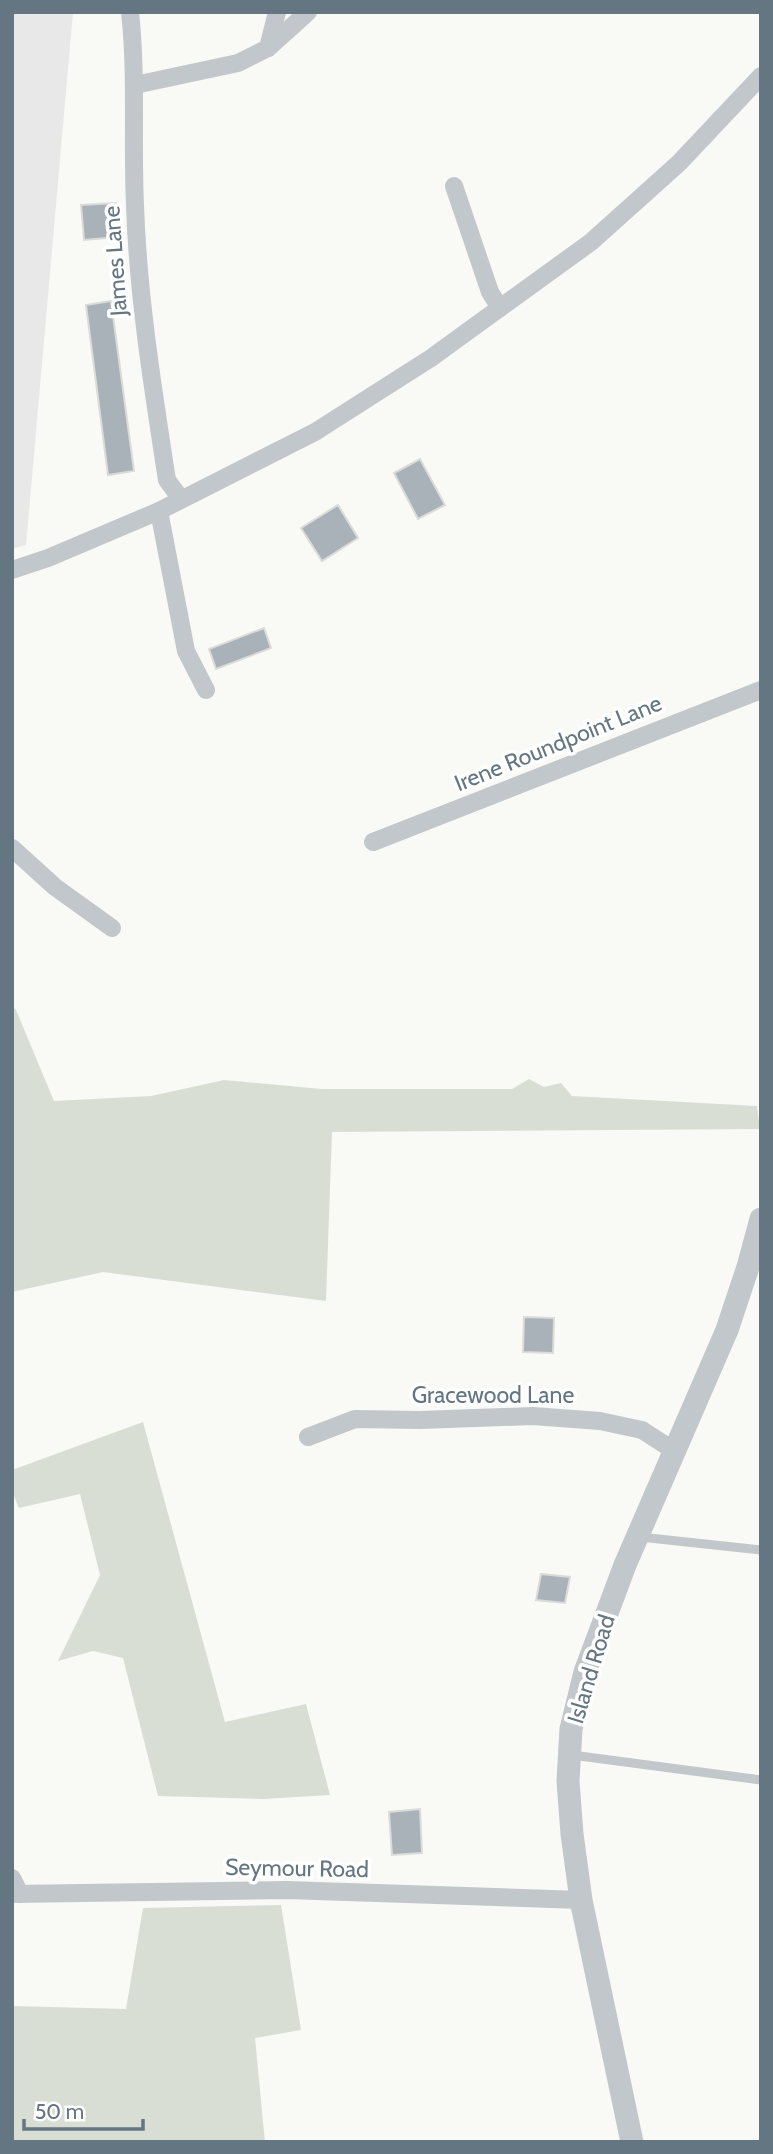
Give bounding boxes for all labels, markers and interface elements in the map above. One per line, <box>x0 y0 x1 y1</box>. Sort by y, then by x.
street label: James Lane <box>97 205 133 318</box>
street label: Irene Roundpoint Lane <box>450 689 666 797</box>
street label: Gracewood Lane <box>412 1381 574 1409</box>
street label: Island Road <box>561 1611 621 1727</box>
street label: Seymour Road <box>225 1853 369 1883</box>
scale bar <box>24 2088 144 2132</box>
text: 50 m <box>35 2099 84 2124</box>

